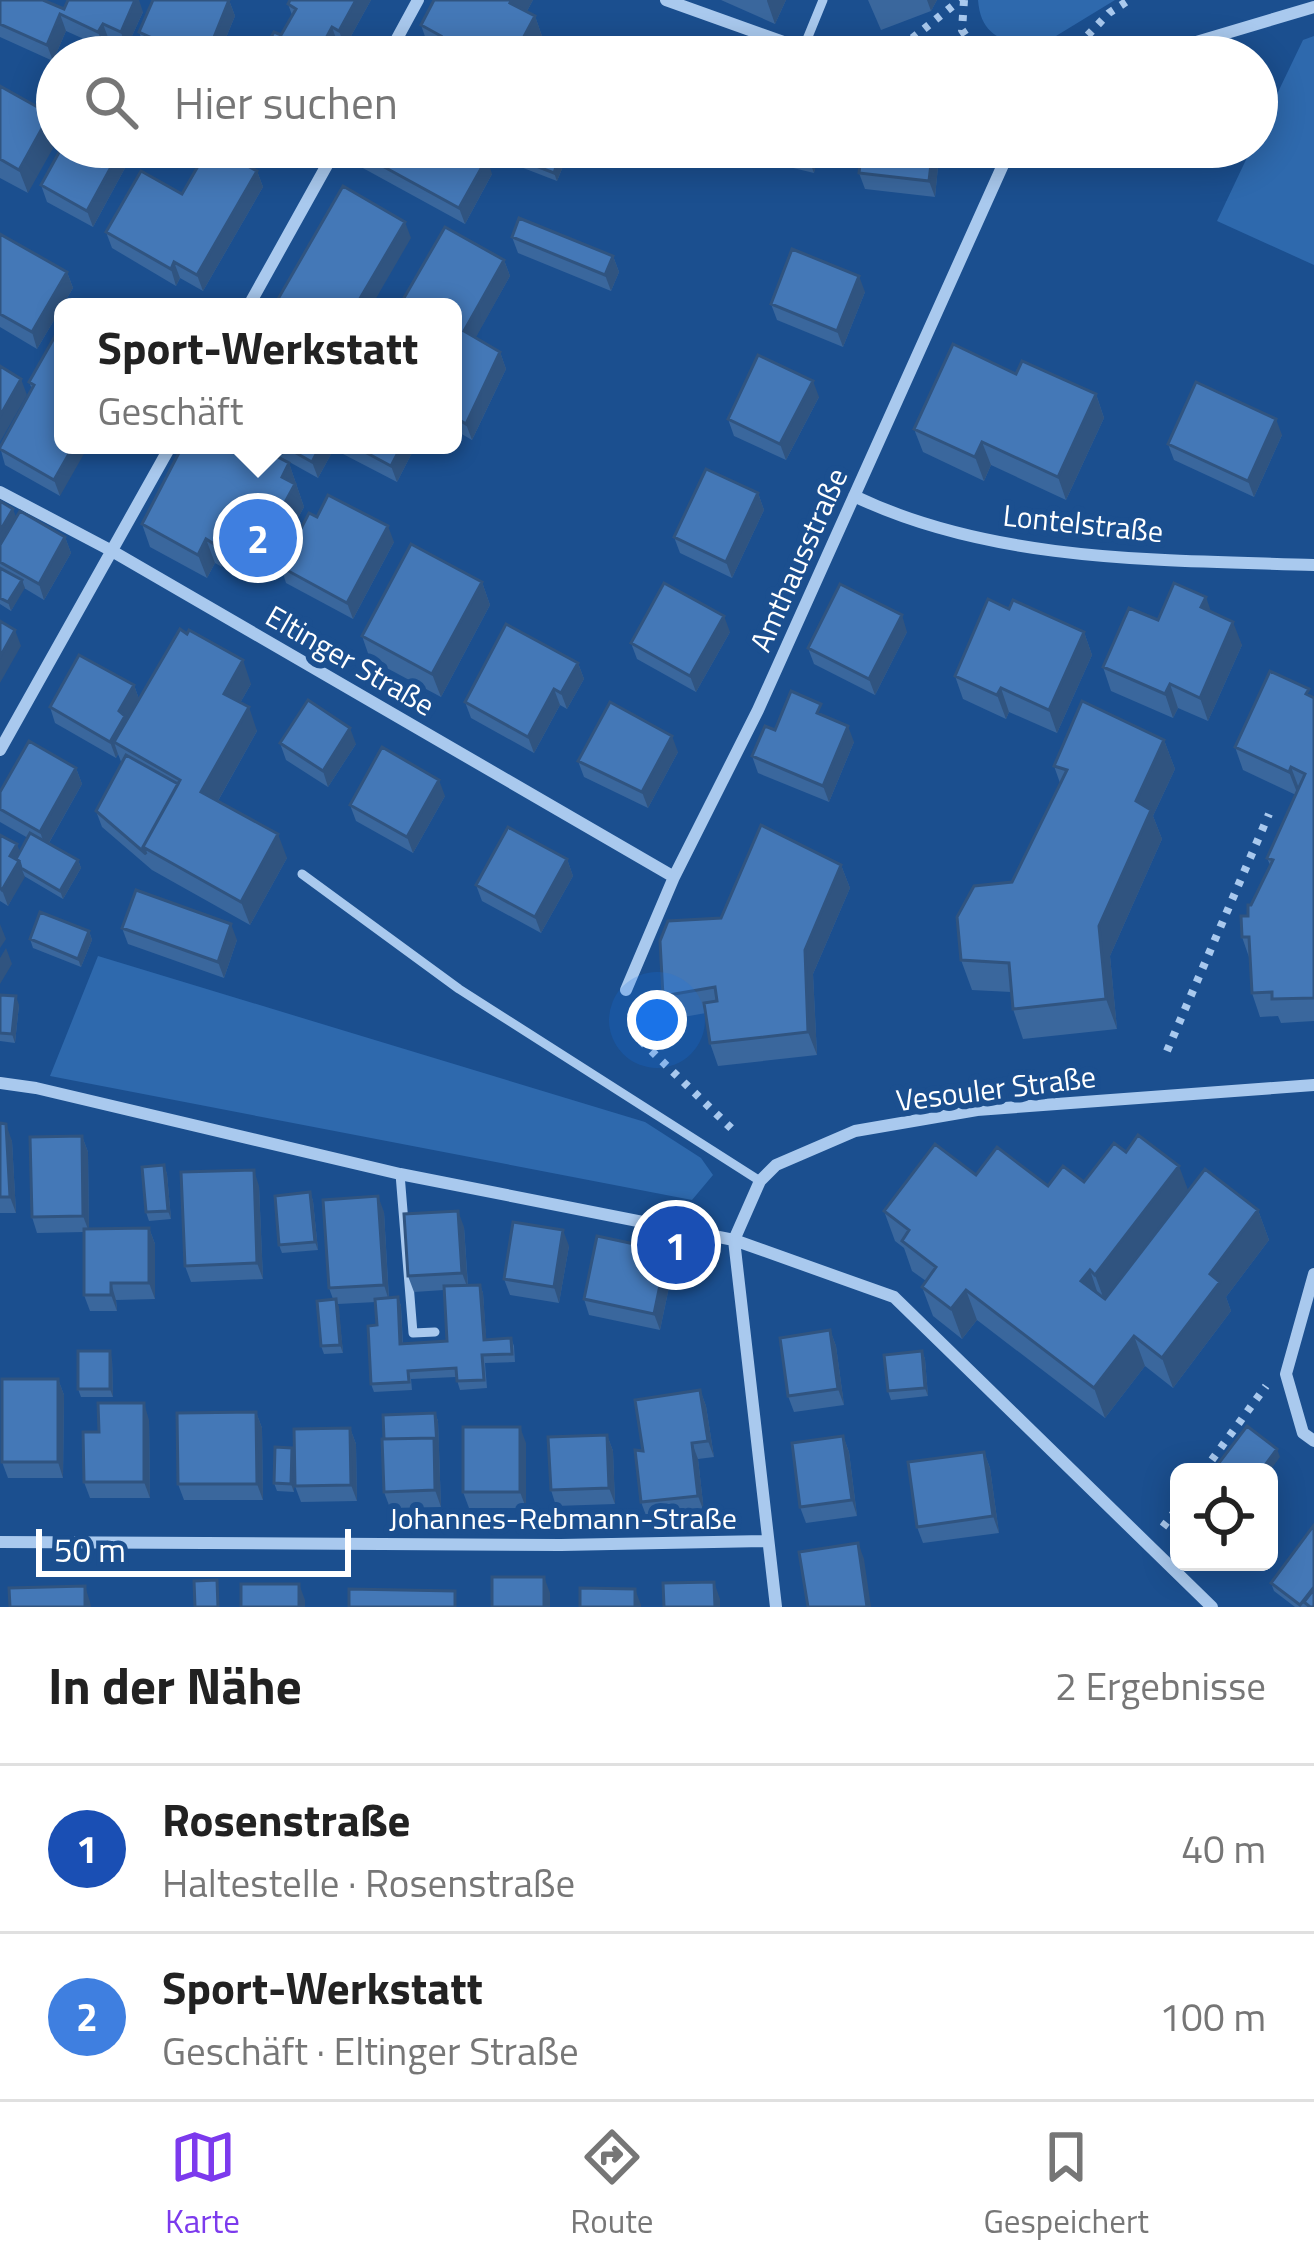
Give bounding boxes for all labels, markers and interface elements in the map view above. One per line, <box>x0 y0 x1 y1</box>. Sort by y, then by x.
search box <box>36 36 1278 168</box>
text: Hier suchen <box>174 68 398 136</box>
icon: search <box>78 69 144 135</box>
popup <box>54 298 462 454</box>
text: Sport-Werkstatt <box>98 313 418 381</box>
text: Geschäft <box>98 381 243 440</box>
street label: Amthausstraße <box>737 460 859 659</box>
street label: Lontelstraße <box>1001 492 1166 554</box>
pin: 2 <box>219 493 297 583</box>
street label: Eltinger Straße <box>257 593 444 727</box>
your location <box>627 990 687 1050</box>
street label: Vesouler Straße <box>893 1053 1098 1123</box>
pin: 1 <box>637 1200 715 1290</box>
map controls <box>1170 1463 1278 1571</box>
button: locate <box>1170 1463 1278 1571</box>
street label: Johannes-Rebmann-Straße <box>389 1495 737 1541</box>
scale bar <box>36 1523 351 1576</box>
text: 50 m <box>54 1525 126 1575</box>
text: In der Nähe <box>48 1646 302 1724</box>
text: 2 Ergebnisse <box>1055 1656 1266 1715</box>
text: Rosenstraße <box>162 1785 410 1853</box>
text: 1 <box>76 1819 98 1878</box>
text: 40 m <box>1181 1819 1266 1878</box>
text: Haltestelle · Rosenstraße <box>162 1853 575 1912</box>
text: Sport-Werkstatt <box>162 1953 483 2021</box>
text: 2 <box>76 1987 98 2046</box>
text: 100 m <box>1159 1987 1266 2046</box>
text: Geschäft · Eltinger Straße <box>162 2021 579 2080</box>
tab: Karte <box>165 2124 240 2246</box>
tab: Route <box>570 2124 653 2246</box>
tab: Gespeichert <box>984 2124 1149 2246</box>

